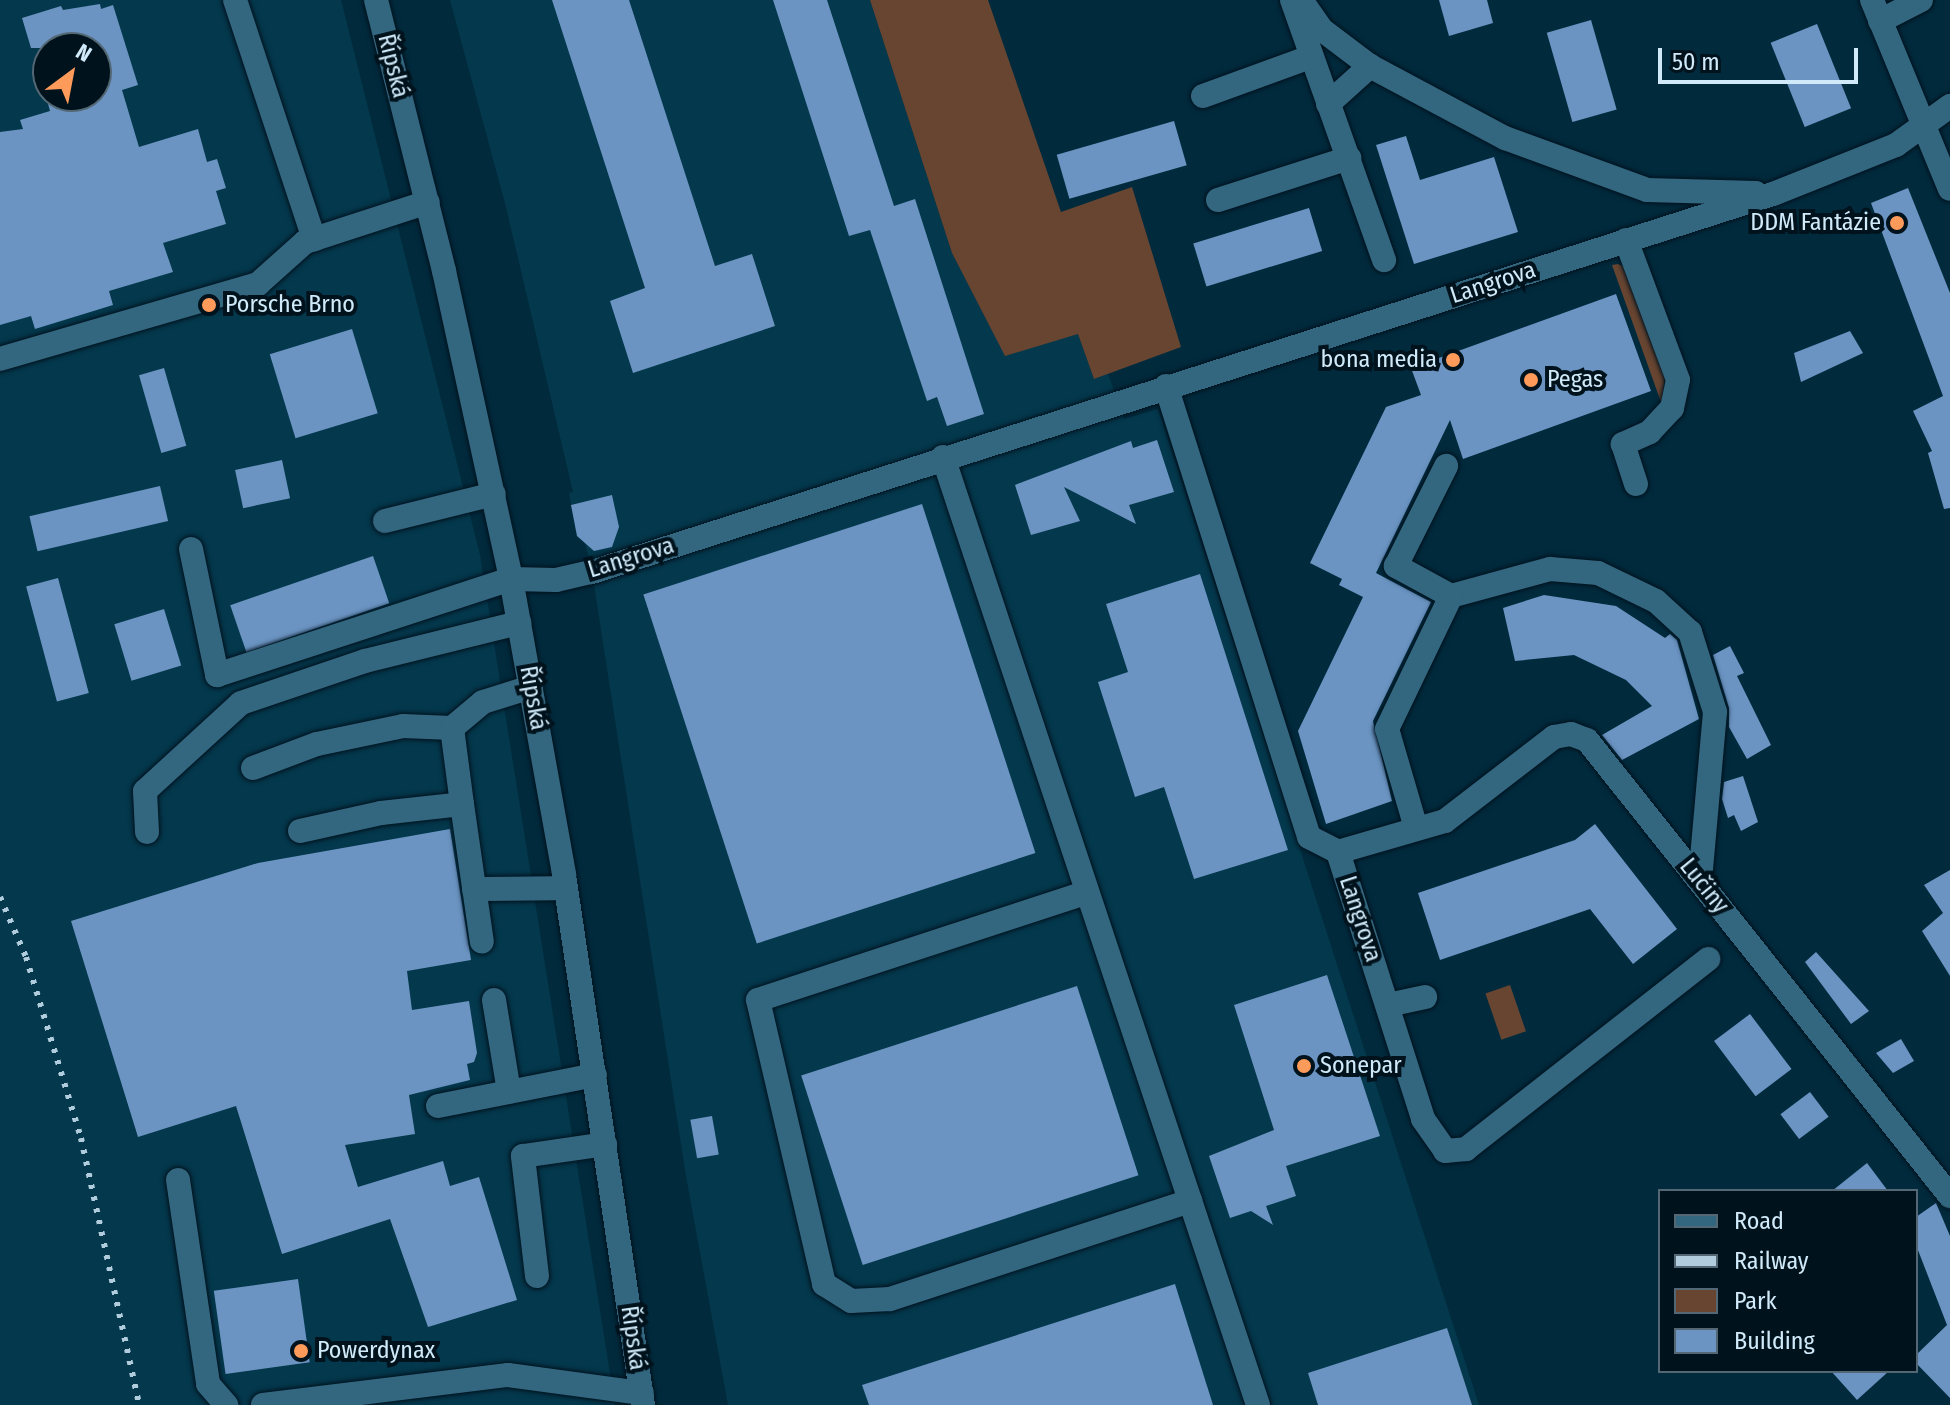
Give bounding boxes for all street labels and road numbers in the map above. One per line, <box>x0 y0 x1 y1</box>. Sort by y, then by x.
street label: Řípská <box>371 31 415 101</box>
street label: Langrova <box>1446 256 1540 310</box>
street label: Langrova <box>584 531 678 585</box>
street label: Řípská <box>513 664 553 732</box>
street label: Lučiny <box>1673 853 1735 919</box>
street label: Langrova <box>1333 872 1387 966</box>
street label: Řípská <box>614 1304 652 1372</box>

